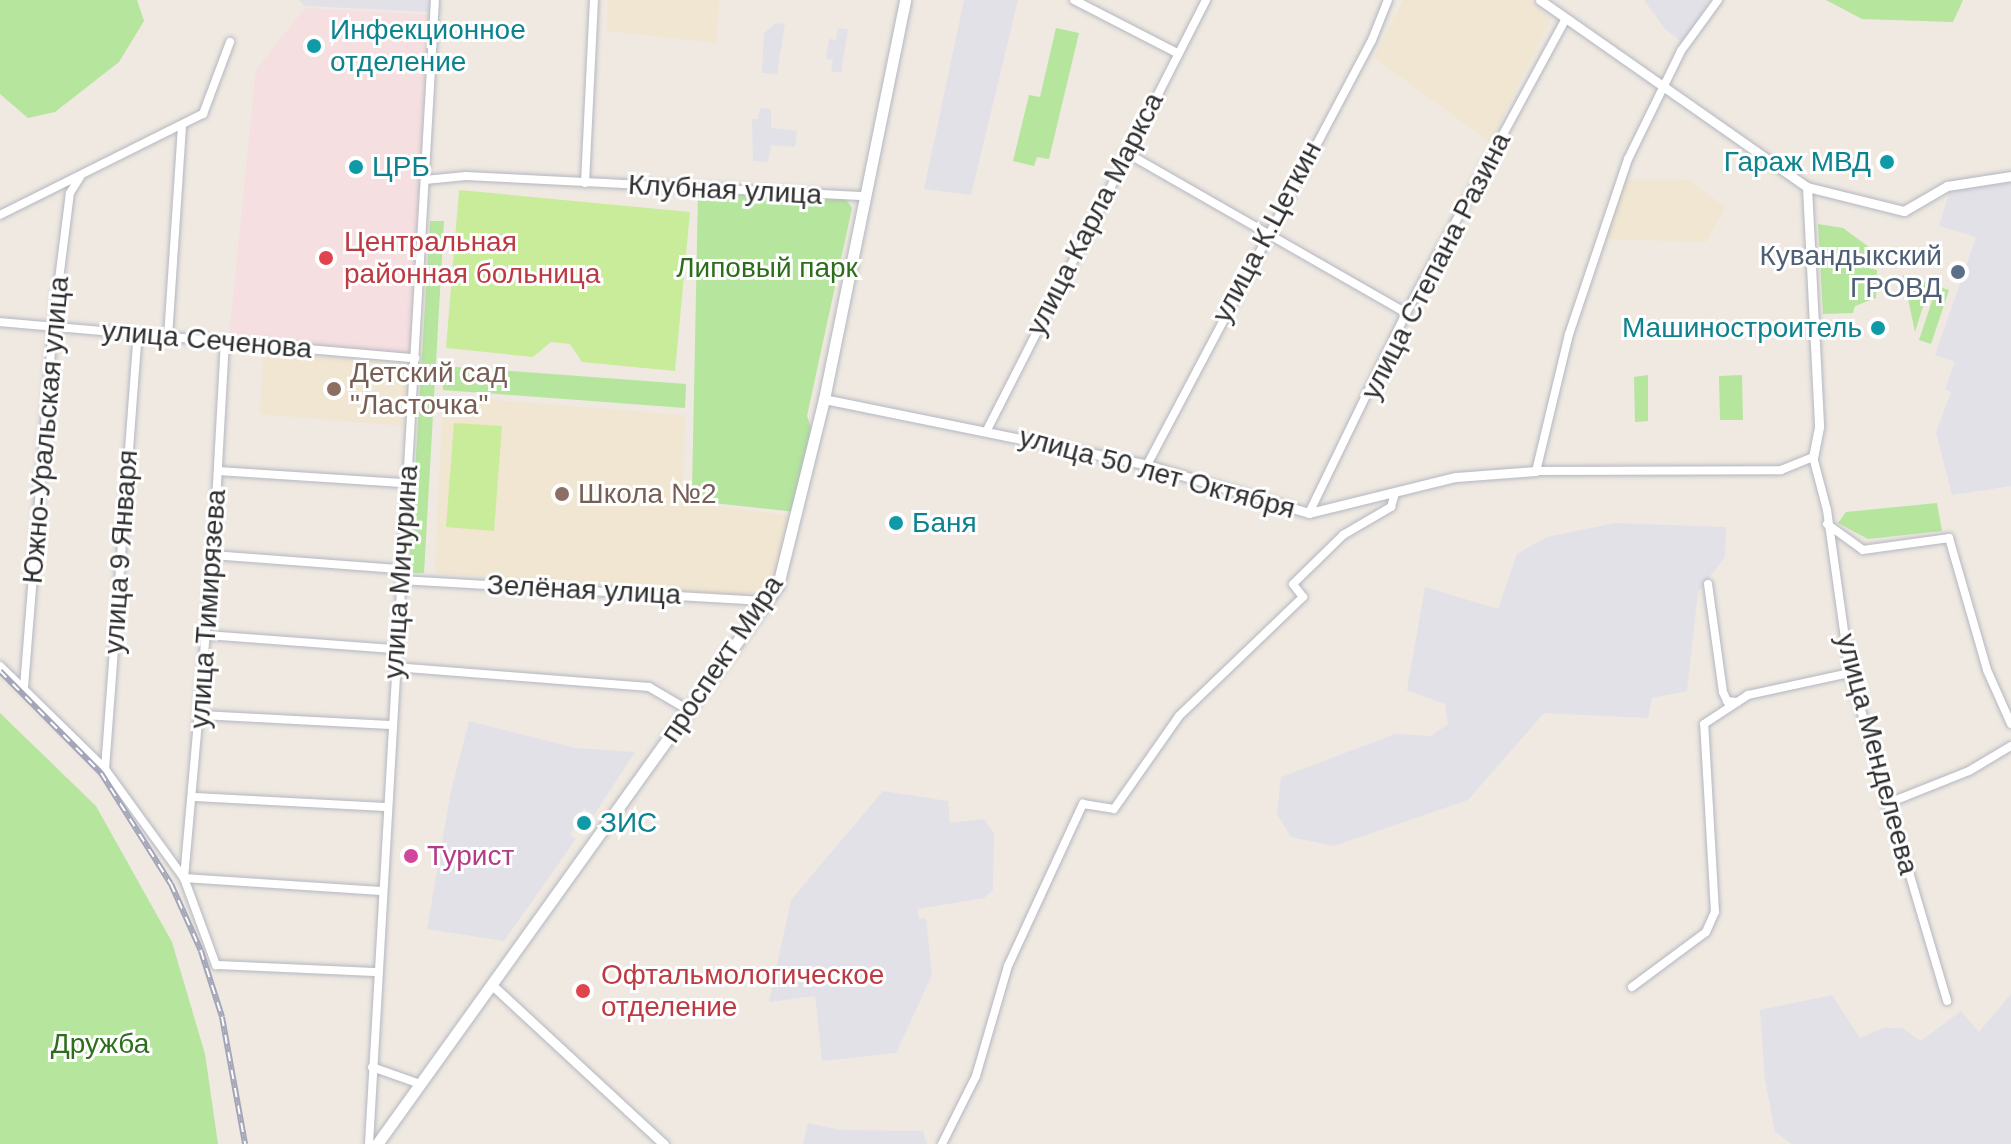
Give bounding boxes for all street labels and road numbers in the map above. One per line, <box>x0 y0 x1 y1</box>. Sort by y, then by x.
street label: улица Карла Маркса <box>1019 87 1171 341</box>
street label: улица Степана Разина <box>1354 127 1518 405</box>
street label: улица К.Цеткин <box>1205 136 1329 328</box>
street label: Клубная улица <box>627 168 823 212</box>
street label: Южно-Уральская улица <box>16 275 76 585</box>
street label: улица Сеченова <box>100 314 314 366</box>
street label: улица 50 лет Октября <box>1015 420 1299 526</box>
street label: улица 9 Января <box>97 449 145 655</box>
street label: улица Мичурина <box>377 464 425 680</box>
street label: улица Тимирязева <box>183 488 233 730</box>
street label: Зелёная улица <box>486 568 682 612</box>
street label: проспект Мира <box>654 569 790 749</box>
street label: улица Менделеева <box>1829 630 1925 878</box>

